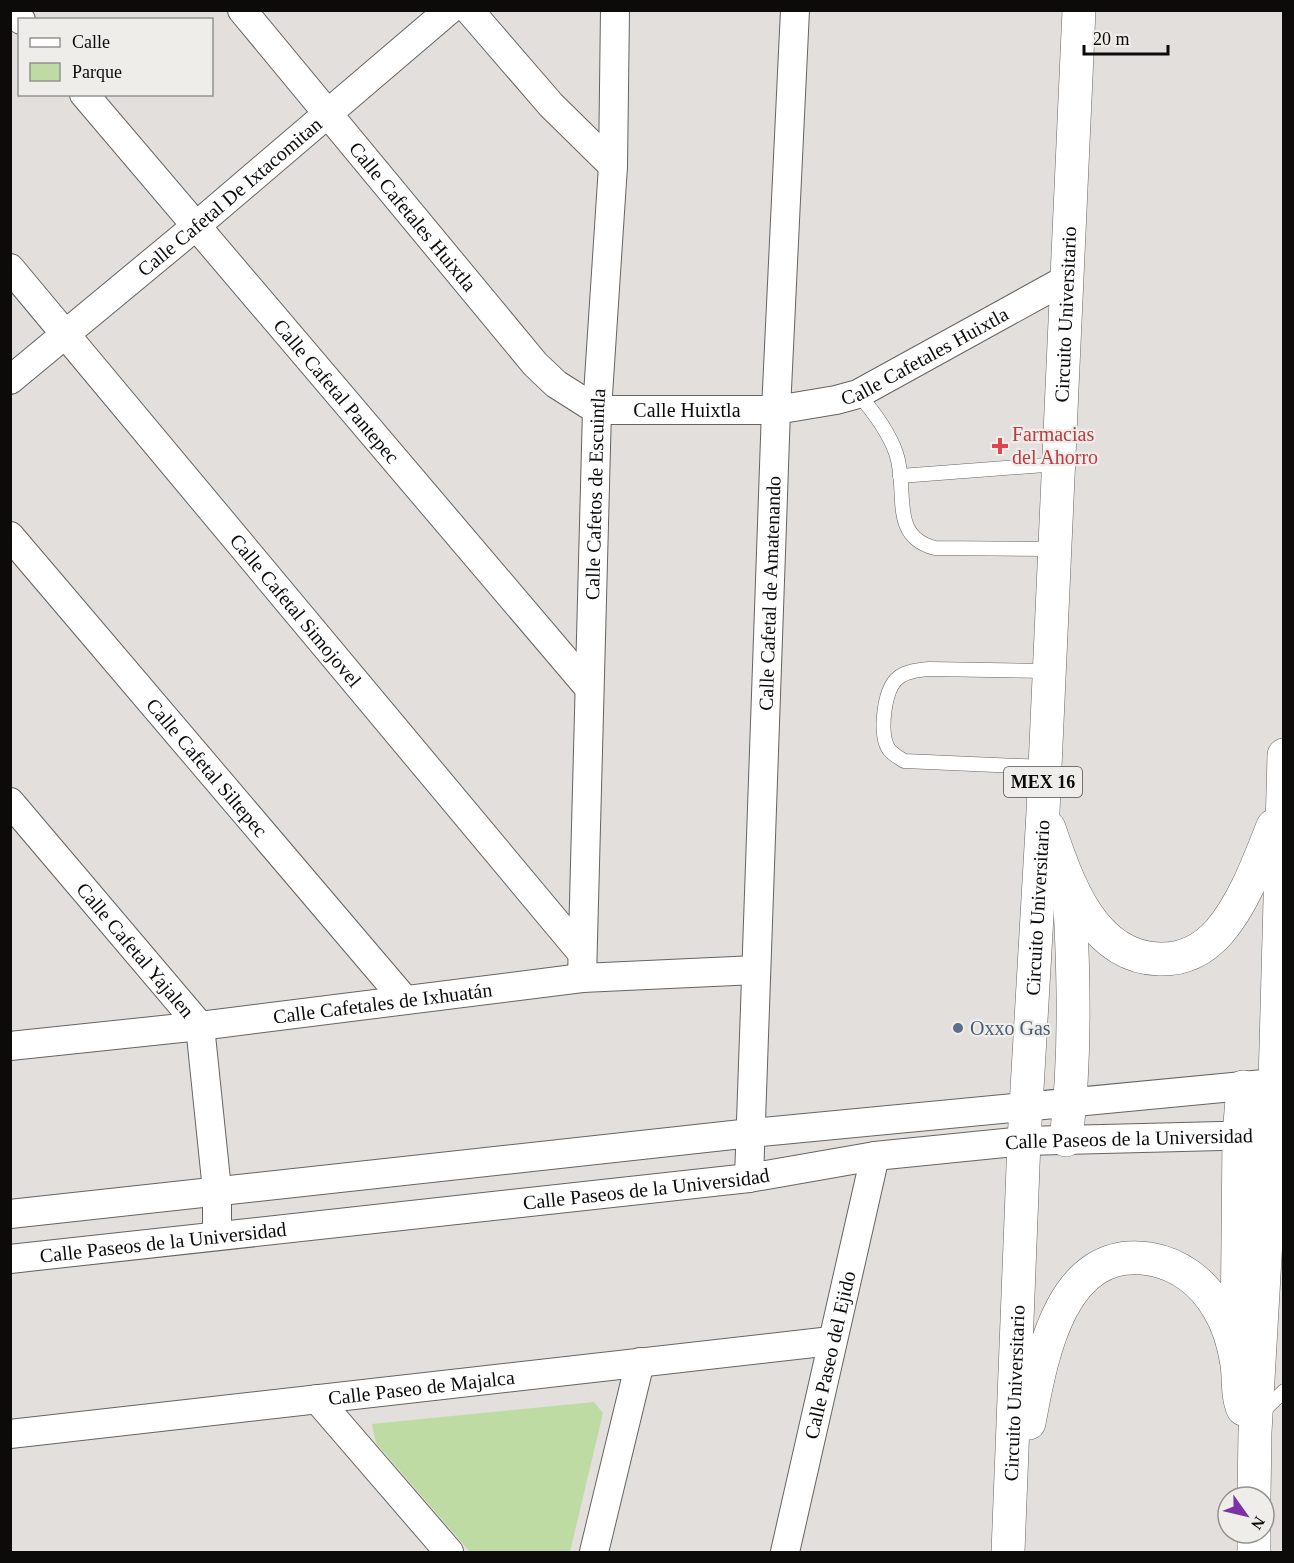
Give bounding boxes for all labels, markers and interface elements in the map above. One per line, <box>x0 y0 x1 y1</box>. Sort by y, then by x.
legend <box>18 18 213 96</box>
scale bar <box>1084 18 1168 56</box>
text: 20 m <box>1093 29 1130 49</box>
text: Calle <box>72 32 110 52</box>
text: Parque <box>72 62 122 82</box>
street label: Calle Cafetal De Ixtacomitan <box>133 113 326 281</box>
street label: Calle Cafetales Huixtla <box>345 137 481 295</box>
street label: Circuito Universitario <box>1050 226 1080 403</box>
street label: Calle Cafetales Huixtla <box>839 302 1012 409</box>
street label: Calle Cafetal Pantepec <box>269 315 404 468</box>
street label: Calle Cafetos de Escuintla <box>581 388 609 600</box>
street label: Calle Huixtla <box>633 399 741 421</box>
place label: Farmacias del Ahorro <box>1012 423 1098 468</box>
marker: Farmacias del Ahorro <box>993 439 1007 453</box>
street label: Calle Cafetal de Amatenando <box>754 475 785 711</box>
street label: Calle Cafetal Simojovel <box>226 530 366 692</box>
street label: Calle Cafetal Siltepec <box>142 694 272 841</box>
road number: MEX 16 <box>1004 767 1082 797</box>
street label: Circuito Universitario <box>1021 819 1054 996</box>
street label: Calle Cafetal Yajalen <box>72 878 199 1022</box>
street label: Calle Cafetales de Ixhuatán <box>272 978 493 1028</box>
place label: Oxxo Gas <box>970 1017 1051 1039</box>
marker: Oxxo Gas <box>951 1021 965 1035</box>
street label: Calle Paseos de la Universidad <box>1004 1124 1253 1154</box>
street label: Calle Paseos de la Universidad <box>522 1164 771 1214</box>
street label: Calle Paseos de la Universidad <box>39 1218 288 1267</box>
street label: Calle Paseo del Ejido <box>800 1269 860 1441</box>
street label: Circuito Universitario <box>1000 1305 1029 1482</box>
street label: Calle Paseo de Majalca <box>327 1366 516 1409</box>
north arrow <box>1216 1485 1276 1545</box>
text: N <box>1247 1514 1268 1533</box>

